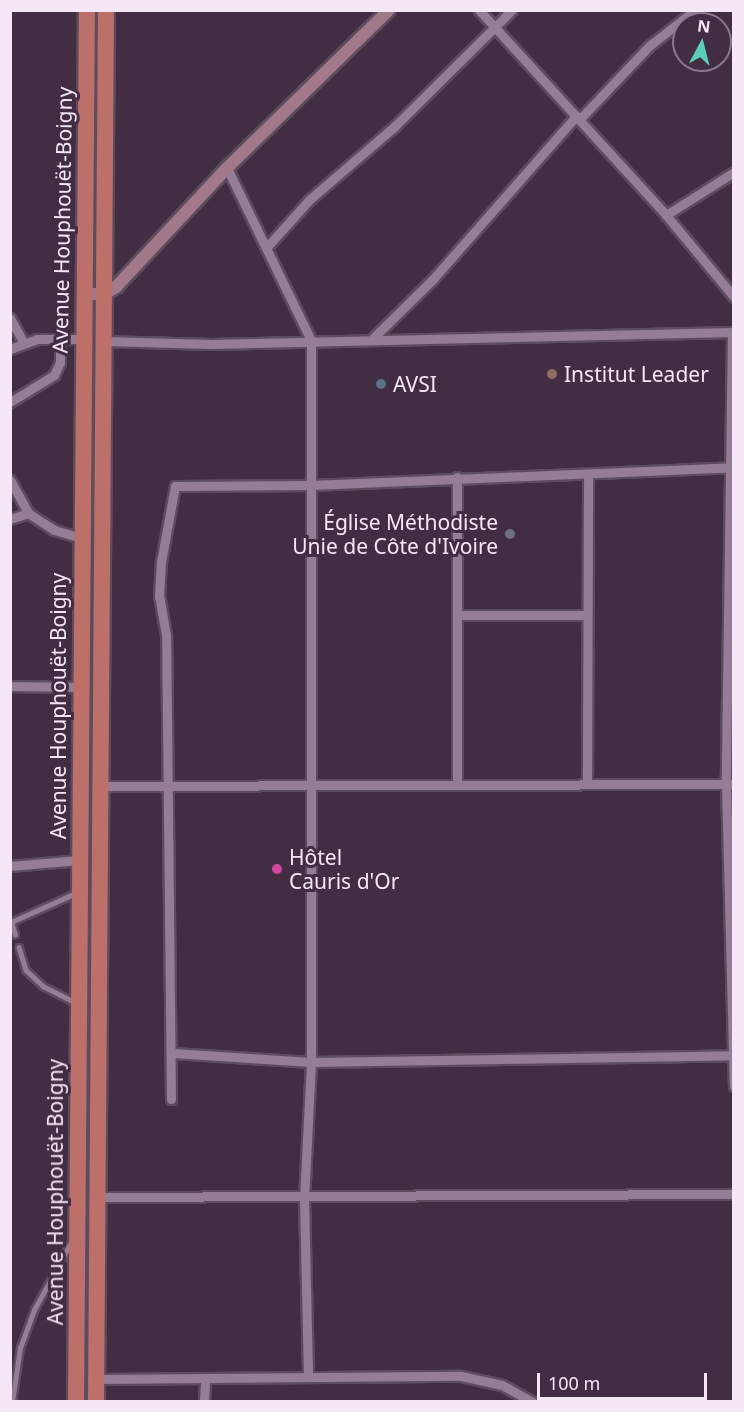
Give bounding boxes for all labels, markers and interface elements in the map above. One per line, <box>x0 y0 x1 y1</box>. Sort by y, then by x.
north arrow <box>672 12 732 72</box>
text: N <box>696 14 712 38</box>
street label: Avenue Houphouët-Boigny <box>47 87 77 353</box>
place label: Institut Leader <box>564 361 709 387</box>
marker: Institut Leader <box>545 367 559 381</box>
place label: AVSI <box>393 371 437 397</box>
marker: AVSI <box>374 377 388 391</box>
place label: Église Méthodiste Unie de Côte d'Ivoire <box>292 509 498 559</box>
marker: Église Méthodiste Unie de Côte d'Ivoire <box>503 527 517 541</box>
street label: Avenue Houphouët-Boigny <box>45 573 71 839</box>
place label: Hôtel Cauris d'Or <box>289 844 399 894</box>
marker: Hôtel Cauris d'Or <box>270 862 284 876</box>
street label: Avenue Houphouët-Boigny <box>42 1059 68 1325</box>
scale bar <box>540 1361 710 1399</box>
text: 100 m <box>548 1371 600 1395</box>

